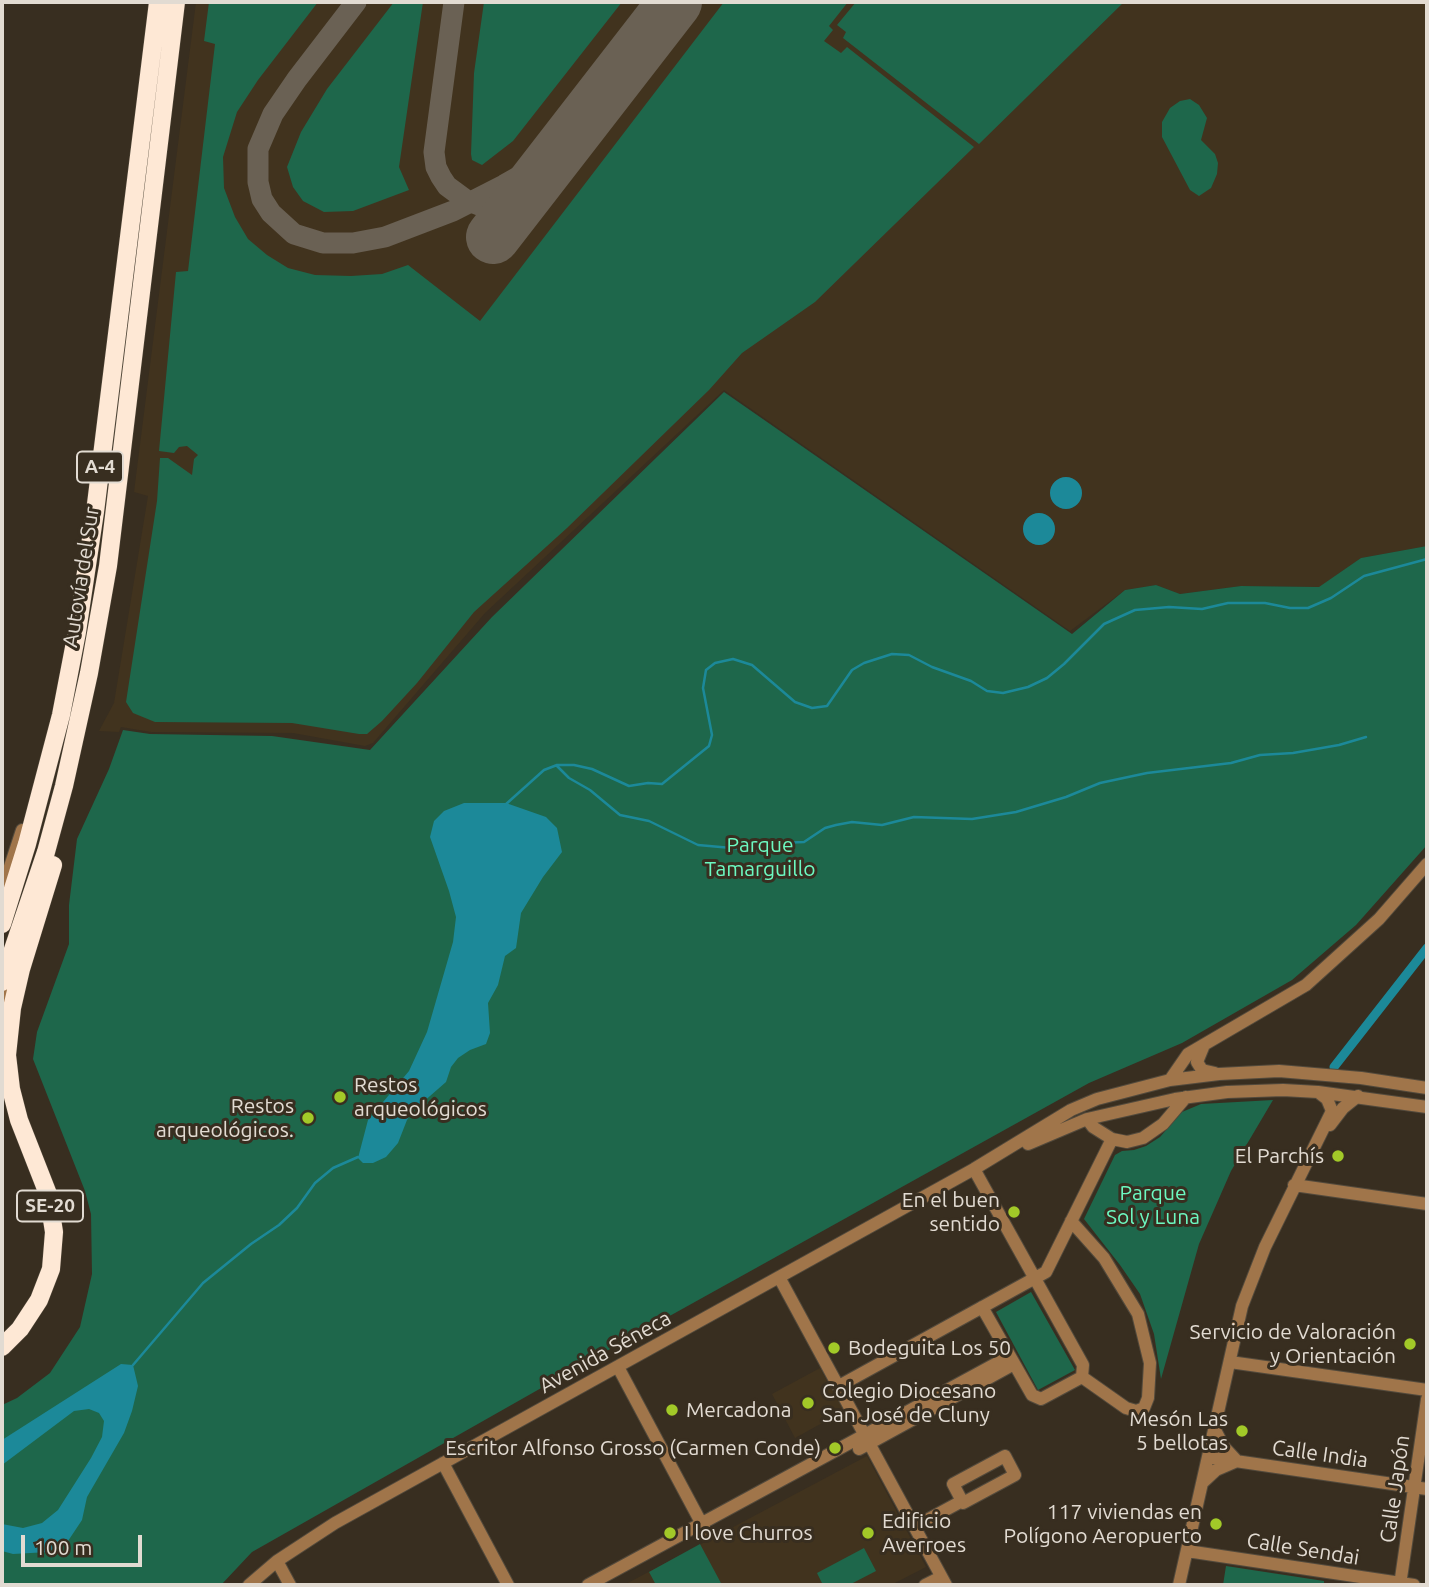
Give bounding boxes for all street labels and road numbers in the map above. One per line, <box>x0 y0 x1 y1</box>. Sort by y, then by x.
road number: A-4 <box>77 452 123 482</box>
street label: Autovía del Sur <box>57 505 105 649</box>
road number: SE-20 <box>17 1190 83 1222</box>
street label: Avenida Séneca <box>535 1305 675 1399</box>
street label: Calle Japón <box>1375 1433 1415 1545</box>
street label: Calle India <box>1270 1435 1370 1473</box>
street label: Calle Sendai <box>1245 1528 1361 1570</box>

